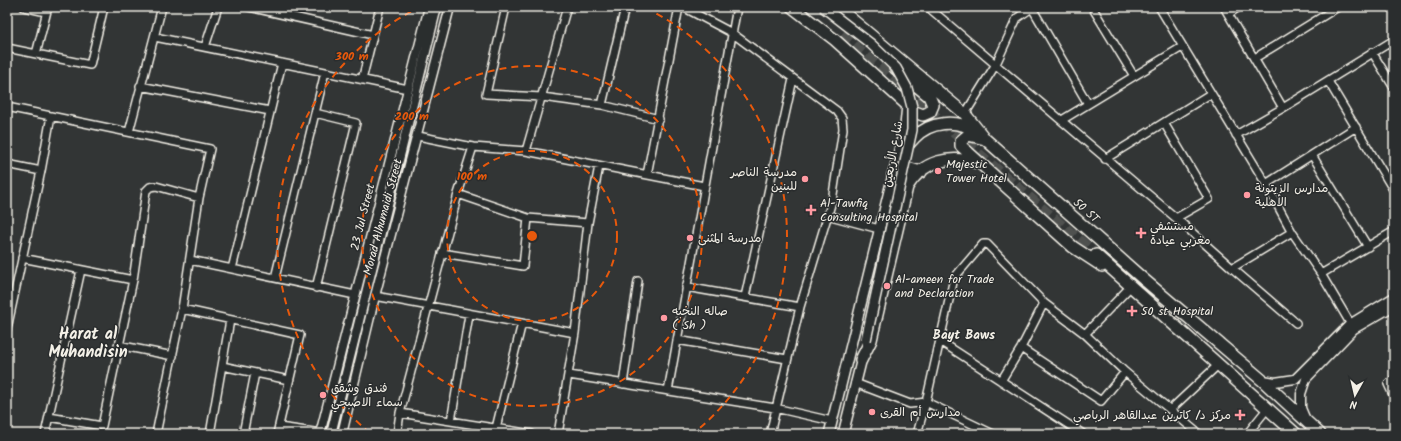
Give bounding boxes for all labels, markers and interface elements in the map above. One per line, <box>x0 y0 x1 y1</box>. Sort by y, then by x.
text: 300 m <box>334 47 369 66</box>
text: 200 m <box>395 107 429 126</box>
street label: شارع الأربعين <box>878 119 908 189</box>
place label: Majestic Tower Hotel <box>946 155 1007 188</box>
street label: Morad Alhumaidi Street <box>358 156 408 277</box>
place label: مدرسة الناصر للبنين <box>730 163 797 196</box>
marker: Majestic Tower Hotel <box>933 166 943 176</box>
text: 100 m <box>457 167 487 186</box>
marker: مدرسة الناصر للبنين <box>800 174 810 184</box>
place label: مدارس الزيتونة الأهلية <box>1255 179 1328 212</box>
street label: 23 Jul Street <box>346 181 381 252</box>
marker: مدارس الزيتونة الأهلية <box>1242 190 1252 200</box>
place label: Al-Tawfiq Consulting Hospital <box>820 194 918 227</box>
street label: 50 ST <box>1068 194 1105 229</box>
marker: Al-Tawfiq Consulting Hospital <box>805 204 817 216</box>
place label: مستشفى مغربي عيادة <box>1150 217 1211 251</box>
marker: مستشفى مغربي عيادة <box>1135 227 1147 239</box>
centre of rings <box>525 229 539 243</box>
place label: مدرسة المثنى <box>698 229 761 248</box>
marker: مدرسة المثنى <box>685 233 695 243</box>
place label: Al-ameen for Trade and Declaration <box>895 270 995 303</box>
marker: Al-ameen for Trade and Declaration <box>882 281 892 291</box>
place label: صاله النخبه ( Sh ) <box>672 302 728 335</box>
place label: 50 st Hospital <box>1141 302 1213 321</box>
marker: 50 st Hospital <box>1126 305 1138 317</box>
marker: صاله النخبه ( Sh ) <box>659 313 669 323</box>
district label: Harat al Muhandisin <box>48 322 128 365</box>
district label: Bayt Baws <box>933 325 995 346</box>
north arrow <box>1335 375 1375 415</box>
place label: فندق وشقق سماء الاصبحي <box>331 379 403 413</box>
marker: فندق وشقق سماء الاصبحي <box>318 390 328 400</box>
text: N <box>1349 395 1358 413</box>
place label: مدارس أم القرى <box>880 403 961 422</box>
place label: مركز د/ كاترين عبدالقاهر الرباصي <box>1073 406 1231 426</box>
marker: مدارس أم القرى <box>867 407 877 417</box>
marker: مركز د/ كاترين عبدالقاهر الرباصي <box>1234 409 1246 421</box>

